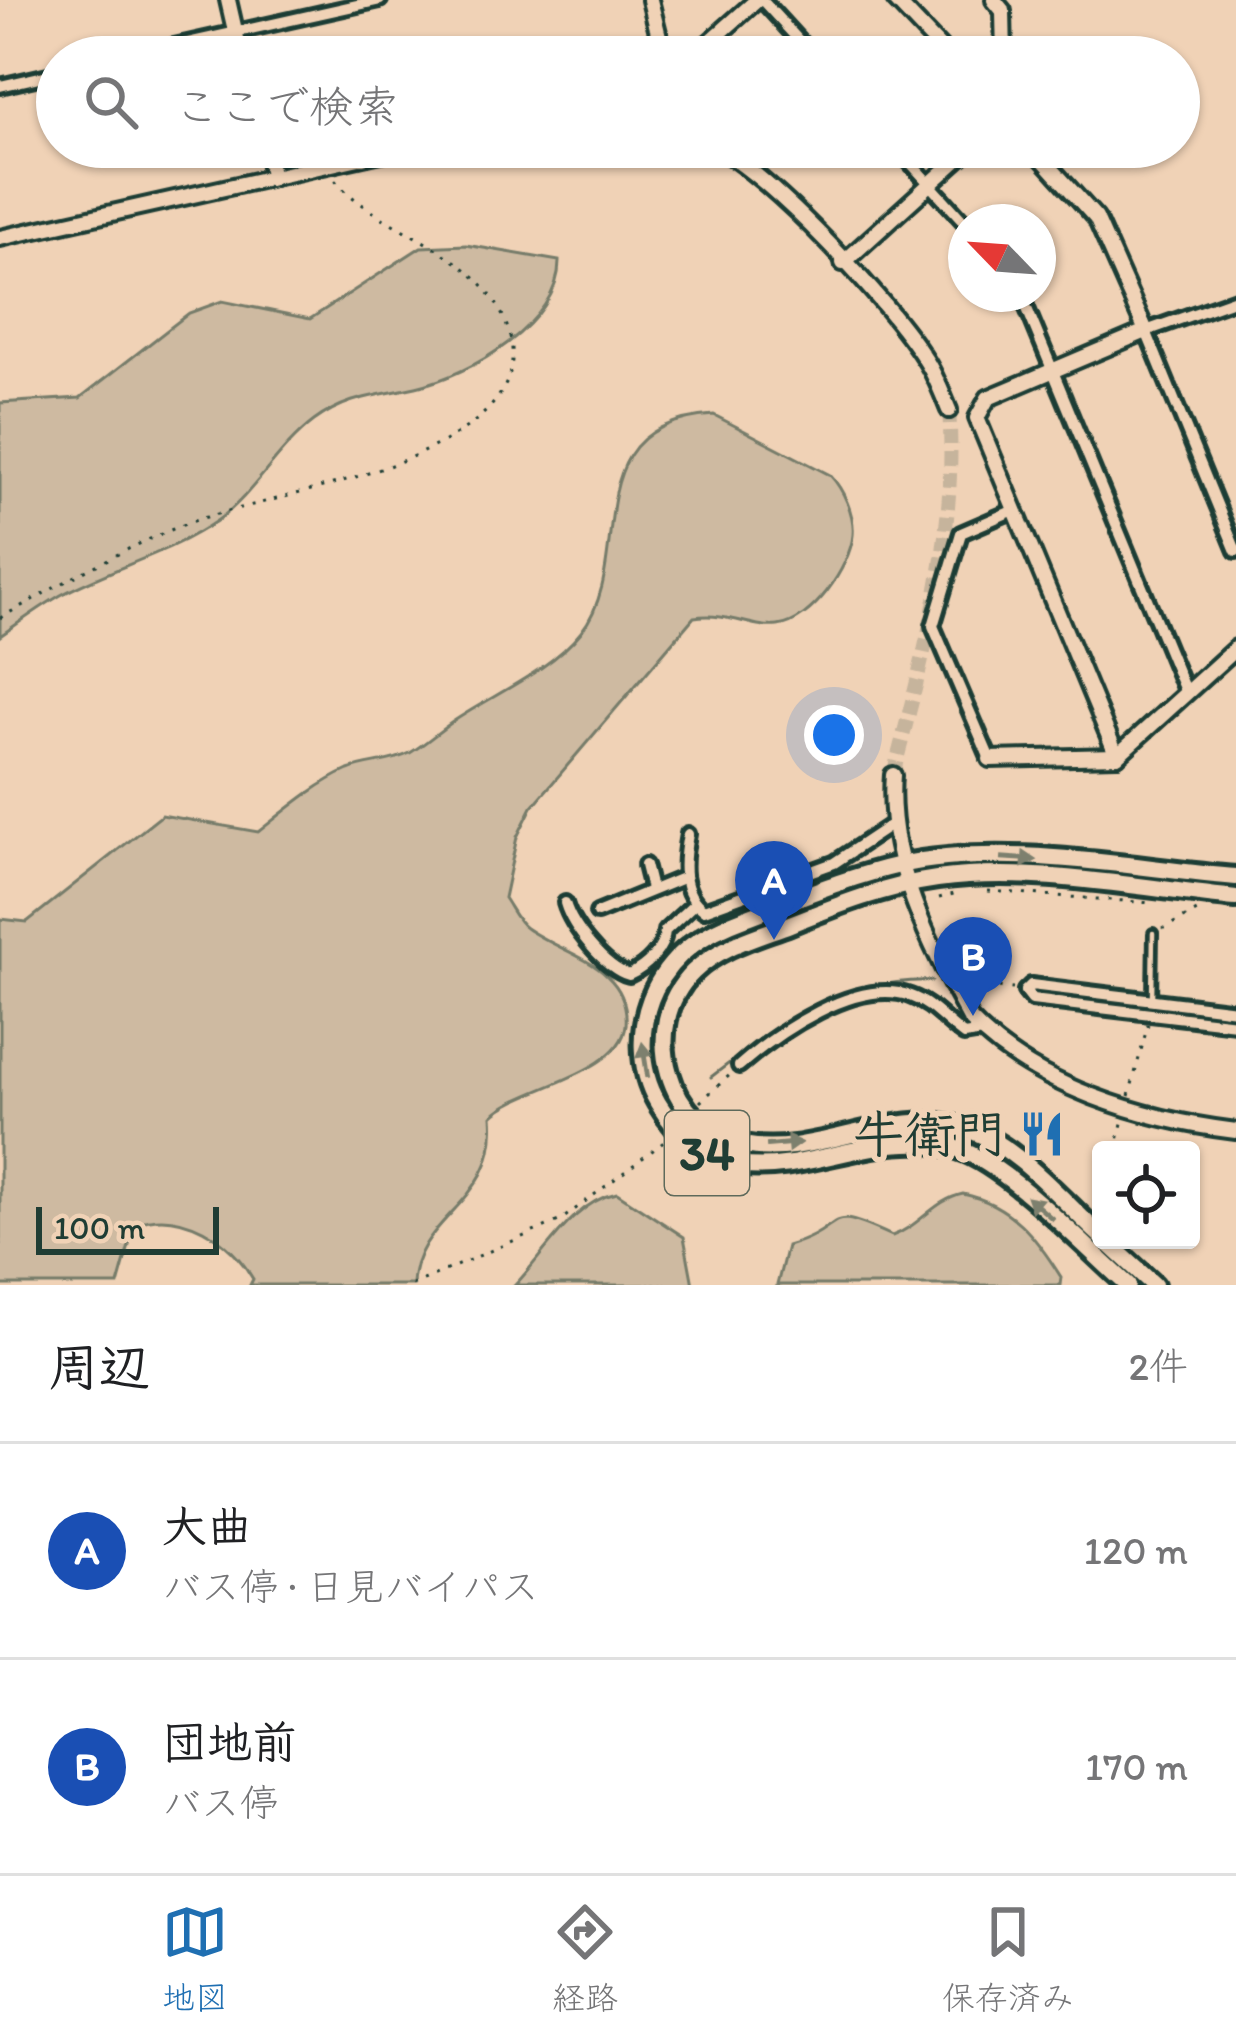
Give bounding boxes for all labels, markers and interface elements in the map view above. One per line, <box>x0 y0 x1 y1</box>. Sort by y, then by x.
search box <box>36 36 1200 168</box>
icon: search <box>78 69 144 135</box>
text: ここで検索 <box>174 79 399 133</box>
north arrow <box>948 204 1056 312</box>
your location <box>804 705 864 765</box>
pin: A <box>735 841 813 940</box>
one-way arrow <box>1001 849 1039 868</box>
pin: B <box>934 917 1012 1016</box>
one-way arrow <box>636 1041 654 1079</box>
place label: 牛衛門 <box>853 1104 1006 1165</box>
restaurant icon: 牛衛門 <box>1017 1109 1067 1159</box>
road number: 34 <box>665 1111 749 1195</box>
one-way arrow <box>766 1134 803 1153</box>
map controls <box>1092 1141 1200 1249</box>
button: locate <box>1092 1141 1200 1249</box>
one-way arrow <box>1025 1195 1054 1222</box>
scale bar <box>36 1201 219 1254</box>
text: 100 m <box>54 1208 145 1247</box>
text: 周辺 <box>48 1337 150 1398</box>
text: 2件 <box>1128 1343 1188 1390</box>
text: 大曲 <box>162 1499 252 1553</box>
text: A <box>75 1527 99 1574</box>
text: 120 m <box>1084 1527 1188 1574</box>
text: バス停 · 日見バイパス <box>162 1563 539 1610</box>
text: 団地前 <box>162 1715 297 1769</box>
text: B <box>74 1743 100 1790</box>
text: 170 m <box>1085 1743 1188 1790</box>
text: バス停 <box>162 1779 279 1826</box>
tab: 地図 <box>162 1899 228 2019</box>
tab: 経路 <box>552 1899 618 2019</box>
tab: 保存済み <box>942 1899 1074 2019</box>

